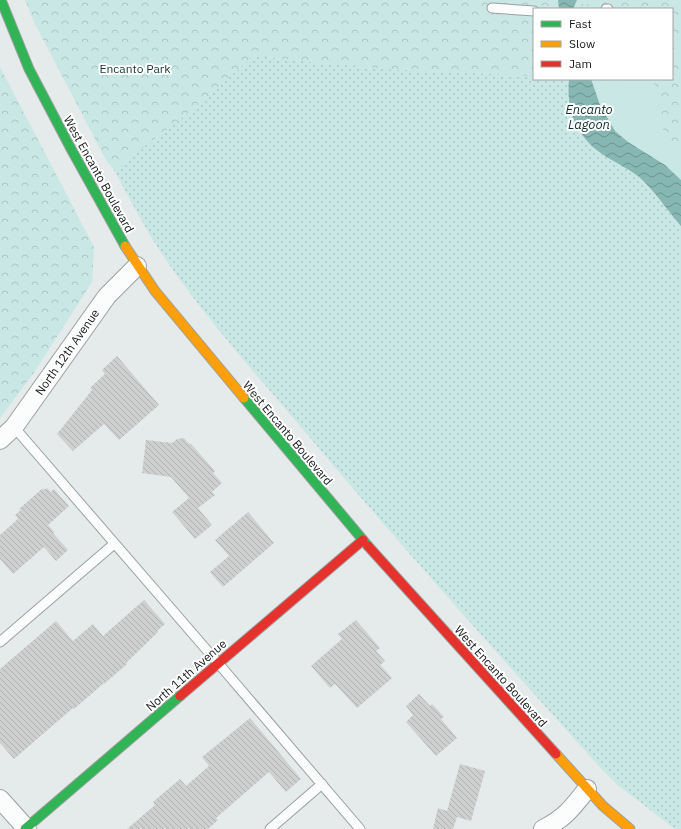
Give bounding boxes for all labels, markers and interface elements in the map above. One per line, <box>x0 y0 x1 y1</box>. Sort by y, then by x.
legend <box>533 8 673 80</box>
text: Fast <box>569 16 592 31</box>
text: Slow <box>569 36 595 51</box>
text: Jam <box>569 56 592 71</box>
park label: Encanto Park <box>99 61 171 76</box>
water label: Encanto Lagoon <box>565 101 613 133</box>
street label: West Encanto Boulevard <box>61 113 137 235</box>
street label: North 12th Avenue <box>32 306 103 398</box>
street label: West Encanto Boulevard <box>240 378 336 488</box>
street label: West Encanto Boulevard <box>451 622 551 730</box>
street label: North 11th Avenue <box>143 636 230 714</box>

